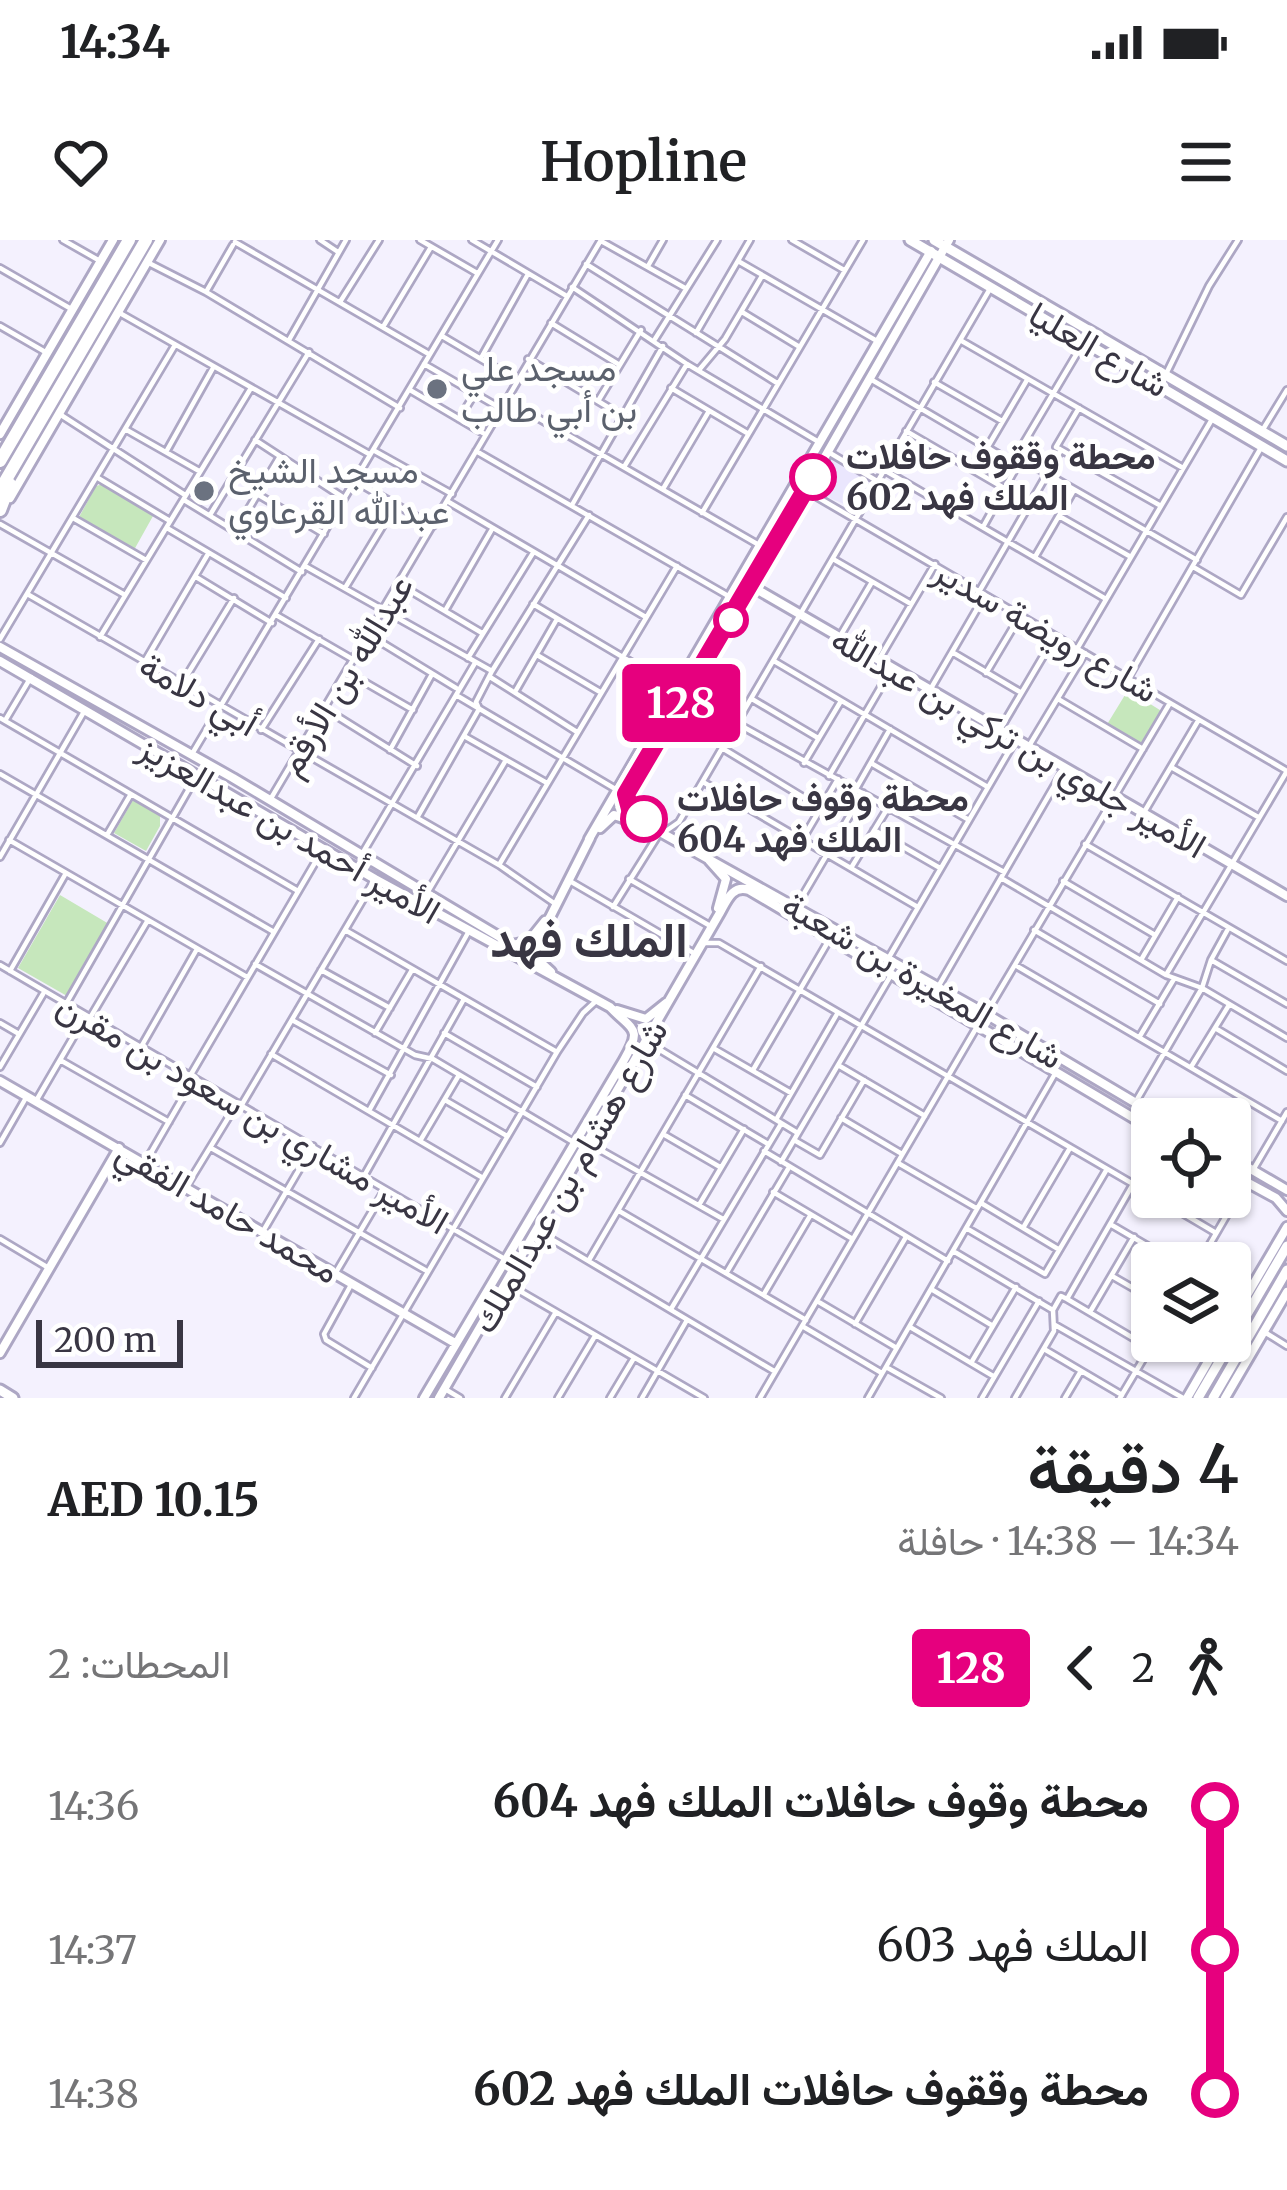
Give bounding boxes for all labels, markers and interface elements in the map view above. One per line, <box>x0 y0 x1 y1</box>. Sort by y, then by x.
text: 14:34 <box>60 14 170 70</box>
text: Hopline <box>540 128 747 196</box>
icon: heart <box>48 129 114 195</box>
icon: menu <box>1173 129 1239 195</box>
street label: شارع العليا <box>1020 291 1177 409</box>
place label: مسجد علي بن أبي طالب <box>461 346 637 439</box>
marker: مسجد علي بن أبي طالب <box>424 376 450 402</box>
place label: محطة وققوف حافلات الملك فهد 602 <box>846 434 1156 520</box>
place label: مسجد الشيخ عبدالله القرعاوي <box>228 448 450 541</box>
marker: محطة وققوف حافلات الملك فهد 602 <box>791 455 835 499</box>
marker: مسجد الشيخ عبدالله القرعاوي <box>191 478 217 504</box>
street label: شارع رويضة سدير <box>924 547 1166 715</box>
street label: عبدالله بن الأرقم <box>268 566 424 785</box>
unlabelled marker <box>715 604 747 636</box>
street label: الأمير جلوي بن تركي بن عبدالله <box>820 617 1214 874</box>
street label: أبي دلامة <box>128 643 266 752</box>
line badge: 128 <box>612 664 750 742</box>
text: 128 <box>646 677 716 729</box>
street label: الأمير أحمد بن عبدالعزيز <box>130 724 448 934</box>
place label: محطة وقوف حافلات الملك فهد 604 <box>677 776 969 862</box>
marker: محطة وقوف حافلات الملك فهد 604 <box>622 797 666 841</box>
street label: شارع المغيرة بن شعبة <box>773 882 1071 1081</box>
district label: الملك فهد <box>490 910 688 970</box>
street label: الأمير مشاري بن سعود بن مقرن <box>45 983 457 1250</box>
street label: شارع هشام بن عبدالملك <box>461 1011 679 1342</box>
map controls <box>1131 1098 1251 1362</box>
button: locate <box>1131 1098 1251 1218</box>
street label: محمد حامد الفقي <box>105 1129 347 1300</box>
button: layers <box>1131 1242 1251 1362</box>
scale bar <box>36 1314 183 1367</box>
text: 200 m <box>54 1320 156 1361</box>
text: 4 دقيقة <box>1027 1428 1239 1511</box>
text: AED 10.15 <box>48 1472 260 1528</box>
text: 14:34 – 14:38 · حافلة <box>897 1517 1239 1566</box>
icon: back <box>1048 1635 1114 1701</box>
icon: walk <box>1173 1635 1239 1701</box>
text: المحطات: 2 <box>48 1640 230 1689</box>
text: 128 <box>936 1642 1006 1694</box>
text: 2 <box>1132 1644 1155 1693</box>
text: محطة وقوف حافلات الملك فهد 604 <box>492 1773 1149 1829</box>
text: 14:36 <box>48 1782 139 1831</box>
text: الملك فهد 603 <box>876 1917 1149 1973</box>
text: 14:37 <box>48 1926 137 1975</box>
text: محطة وققوف حافلات الملك فهد 602 <box>473 2061 1149 2117</box>
text: 14:38 <box>48 2070 139 2119</box>

